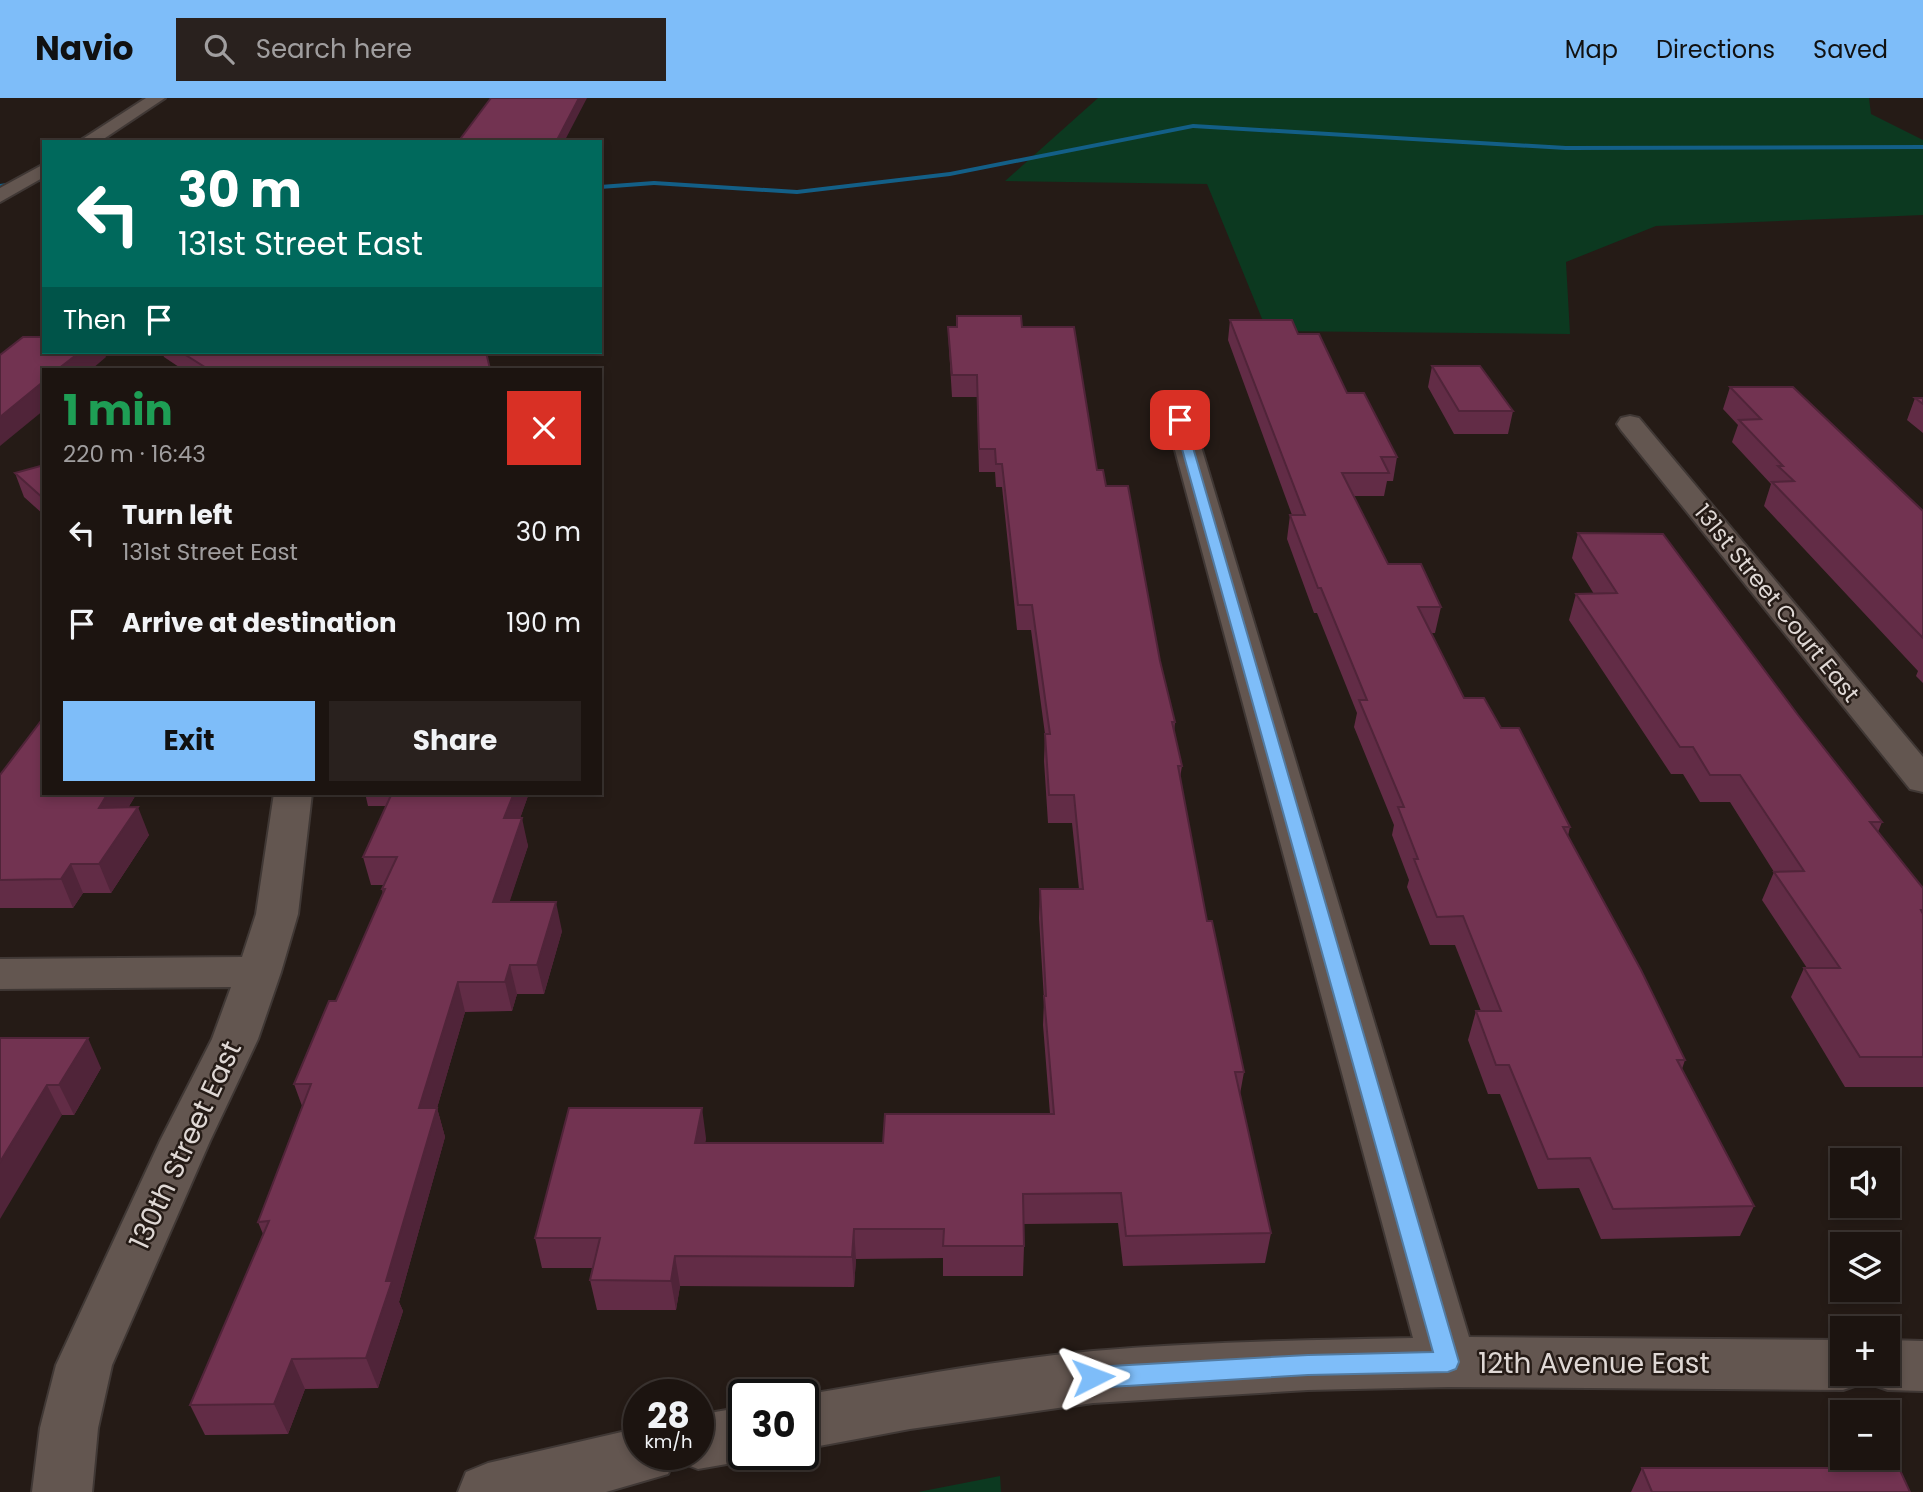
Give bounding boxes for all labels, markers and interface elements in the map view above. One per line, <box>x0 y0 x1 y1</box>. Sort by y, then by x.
search box <box>176 18 666 81</box>
text: Navio <box>35 25 134 72</box>
icon: search <box>200 30 238 68</box>
text: Search here <box>256 31 412 67</box>
text: Map <box>1565 33 1618 66</box>
text: Directions <box>1656 33 1775 66</box>
text: Saved <box>1813 33 1888 66</box>
text: 30 m <box>178 156 302 224</box>
icon: left <box>63 168 154 259</box>
text: 131st Street East <box>178 221 423 266</box>
icon: arrive <box>140 301 178 339</box>
text: Then <box>63 302 126 338</box>
text: 1 min <box>63 381 173 440</box>
pin <box>1150 390 1210 450</box>
button: close <box>507 391 581 465</box>
icon: arrive <box>1161 401 1199 439</box>
text: 220 m · 16:43 <box>63 438 206 470</box>
text: Turn left <box>122 497 233 533</box>
street label: 131st Street Court East <box>1687 497 1867 709</box>
icon: left <box>63 514 101 552</box>
text: 30 m <box>516 514 581 550</box>
text: 131st Street East <box>122 536 298 568</box>
icon: arrive <box>63 605 101 643</box>
text: Arrive at destination <box>122 605 397 641</box>
text: 190 m <box>506 605 581 641</box>
button: Exit <box>63 701 315 781</box>
button: Share <box>329 701 581 781</box>
street label: 130th Street East <box>120 1034 251 1256</box>
map controls <box>1830 1148 1900 1470</box>
button: sound <box>1830 1148 1900 1218</box>
button: layers <box>1830 1232 1900 1302</box>
button: + <box>1830 1316 1900 1386</box>
position arrow <box>1056 1340 1130 1414</box>
street label: 12th Avenue East <box>1478 1344 1710 1383</box>
speed limit sign: 30 <box>728 1379 819 1470</box>
text: 28 <box>647 1391 690 1440</box>
button: − <box>1830 1400 1900 1470</box>
text: km/h <box>645 1429 692 1454</box>

